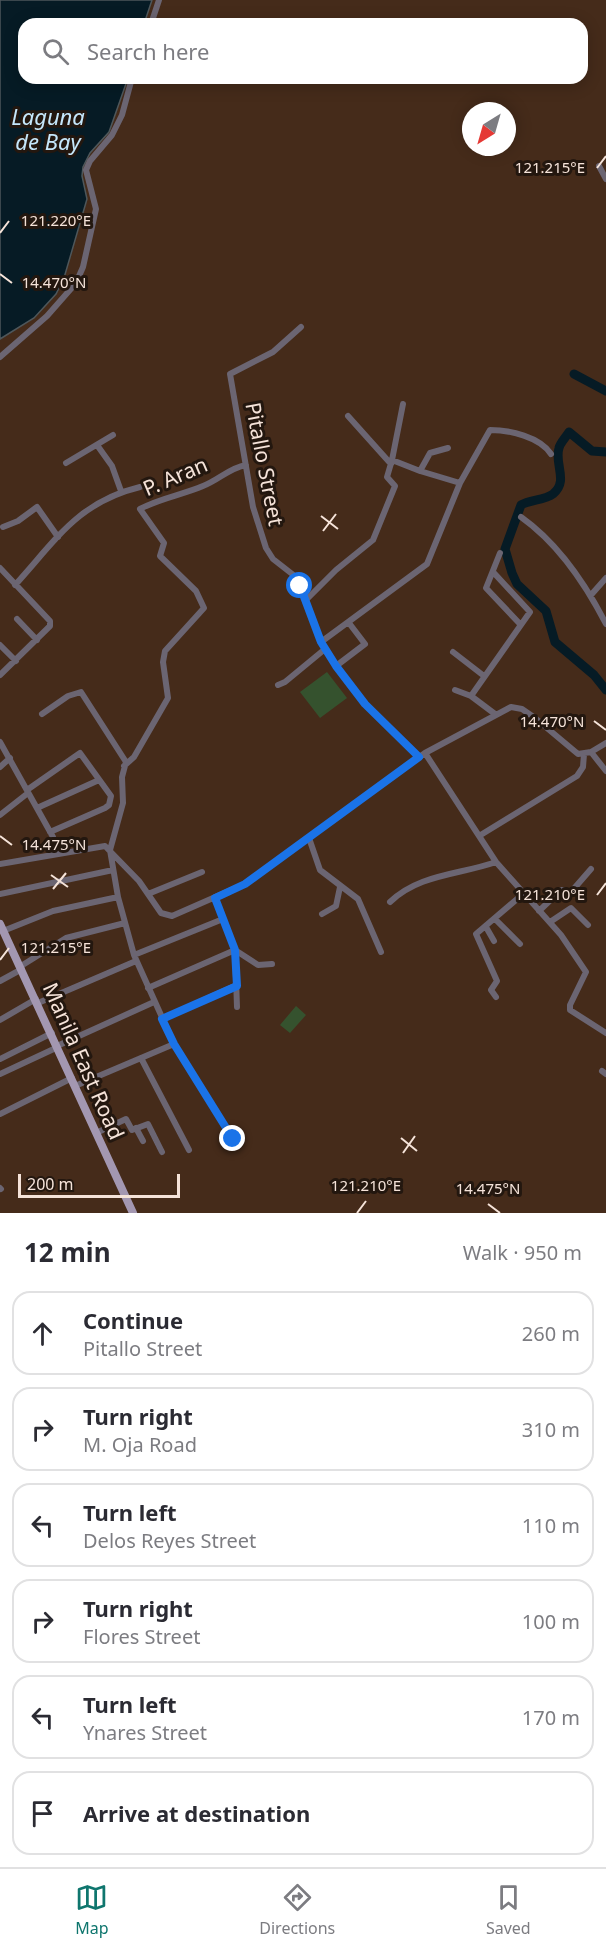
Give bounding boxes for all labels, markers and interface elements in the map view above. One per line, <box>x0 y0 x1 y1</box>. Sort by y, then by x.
search box <box>18 18 588 84</box>
icon: search <box>39 35 72 68</box>
text: Search here <box>87 36 209 66</box>
water label: Laguna de Bay <box>11 101 85 156</box>
north arrow <box>462 102 516 156</box>
text: 121.215°E <box>515 157 585 177</box>
text: 121.220°E <box>21 210 91 230</box>
text: 14.470°N <box>22 272 86 292</box>
street label: Pitallo Street <box>239 400 291 528</box>
street label: P. Aran <box>138 450 212 502</box>
route start <box>286 572 312 598</box>
text: 14.470°N <box>520 711 584 731</box>
text: 14.475°N <box>22 834 86 854</box>
text: 121.210°E <box>515 884 585 904</box>
text: 121.215°E <box>21 937 91 957</box>
street label: Manila East Road <box>37 978 131 1144</box>
route end <box>219 1125 245 1151</box>
scale bar <box>18 1171 180 1198</box>
text: 200 m <box>27 1173 74 1195</box>
text: 121.210°E <box>331 1175 401 1195</box>
text: 14.475°N <box>456 1178 520 1198</box>
text: 12 min <box>24 1234 111 1270</box>
text: Walk · 950 m <box>463 1239 582 1266</box>
text: Continue <box>83 1305 183 1335</box>
icon: ahead <box>26 1317 59 1350</box>
text: 260 m <box>522 1320 580 1347</box>
text: Pitallo Street <box>83 1335 202 1362</box>
text: Turn right <box>83 1401 193 1431</box>
icon: right <box>26 1413 59 1446</box>
text: 310 m <box>522 1416 580 1443</box>
text: M. Oja Road <box>83 1431 197 1458</box>
text: Turn left <box>83 1497 177 1527</box>
icon: left <box>26 1509 59 1542</box>
text: 110 m <box>522 1512 580 1539</box>
text: Delos Reyes Street <box>83 1527 256 1554</box>
text: Turn right <box>83 1593 193 1623</box>
icon: right <box>26 1605 59 1638</box>
text: 100 m <box>522 1608 580 1635</box>
text: Flores Street <box>83 1623 200 1650</box>
text: Turn left <box>83 1689 177 1719</box>
icon: left <box>26 1701 59 1734</box>
text: 170 m <box>522 1704 580 1731</box>
text: Ynares Street <box>83 1719 207 1746</box>
icon: arrive <box>26 1797 59 1830</box>
text: Arrive at destination <box>83 1798 310 1828</box>
tab: Map <box>75 1881 109 1939</box>
tab: Directions <box>259 1881 335 1939</box>
tab: Saved <box>486 1881 531 1939</box>

